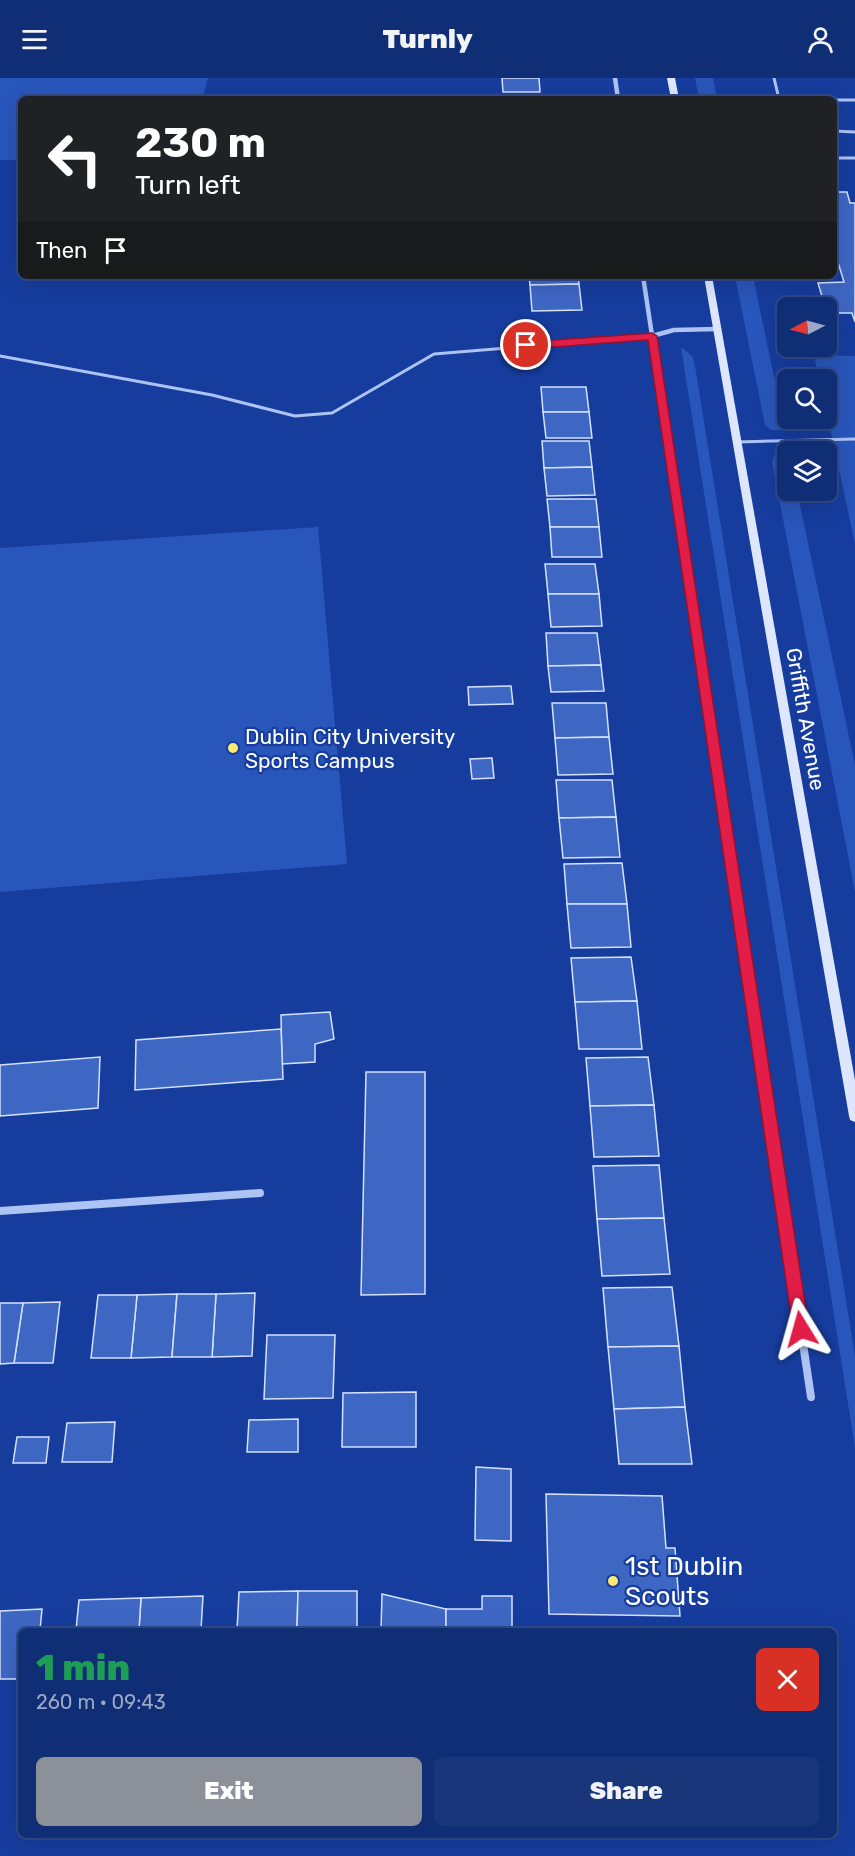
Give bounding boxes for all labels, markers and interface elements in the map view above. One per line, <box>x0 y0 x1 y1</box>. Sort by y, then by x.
icon: menu <box>18 23 51 56</box>
text: Turnly <box>382 23 473 55</box>
icon: person <box>804 23 837 56</box>
text: 230 m <box>135 118 266 168</box>
icon: left <box>36 120 114 198</box>
text: Turn left <box>135 169 240 201</box>
icon: arrive <box>99 234 132 267</box>
text: Then <box>36 237 87 264</box>
north arrow <box>777 297 837 357</box>
map controls <box>777 297 837 501</box>
pin <box>500 319 551 370</box>
icon: arrive <box>509 328 542 361</box>
button: search <box>777 369 837 429</box>
button: layers <box>777 441 837 501</box>
street label: Griffith Avenue <box>781 646 831 792</box>
place label: Dublin City University Sports Campus <box>245 724 456 773</box>
marker: Dublin City University Sports Campus <box>226 741 240 755</box>
position arrow <box>769 1297 833 1361</box>
place label: 1st Dublin Scouts <box>625 1551 743 1612</box>
marker: 1st Dublin Scouts <box>606 1574 620 1588</box>
text: 1 min <box>36 1646 130 1689</box>
button: close <box>756 1648 819 1711</box>
text: 260 m · 09:43 <box>36 1690 166 1714</box>
button: Exit <box>36 1757 422 1826</box>
button: Share <box>434 1757 819 1826</box>

